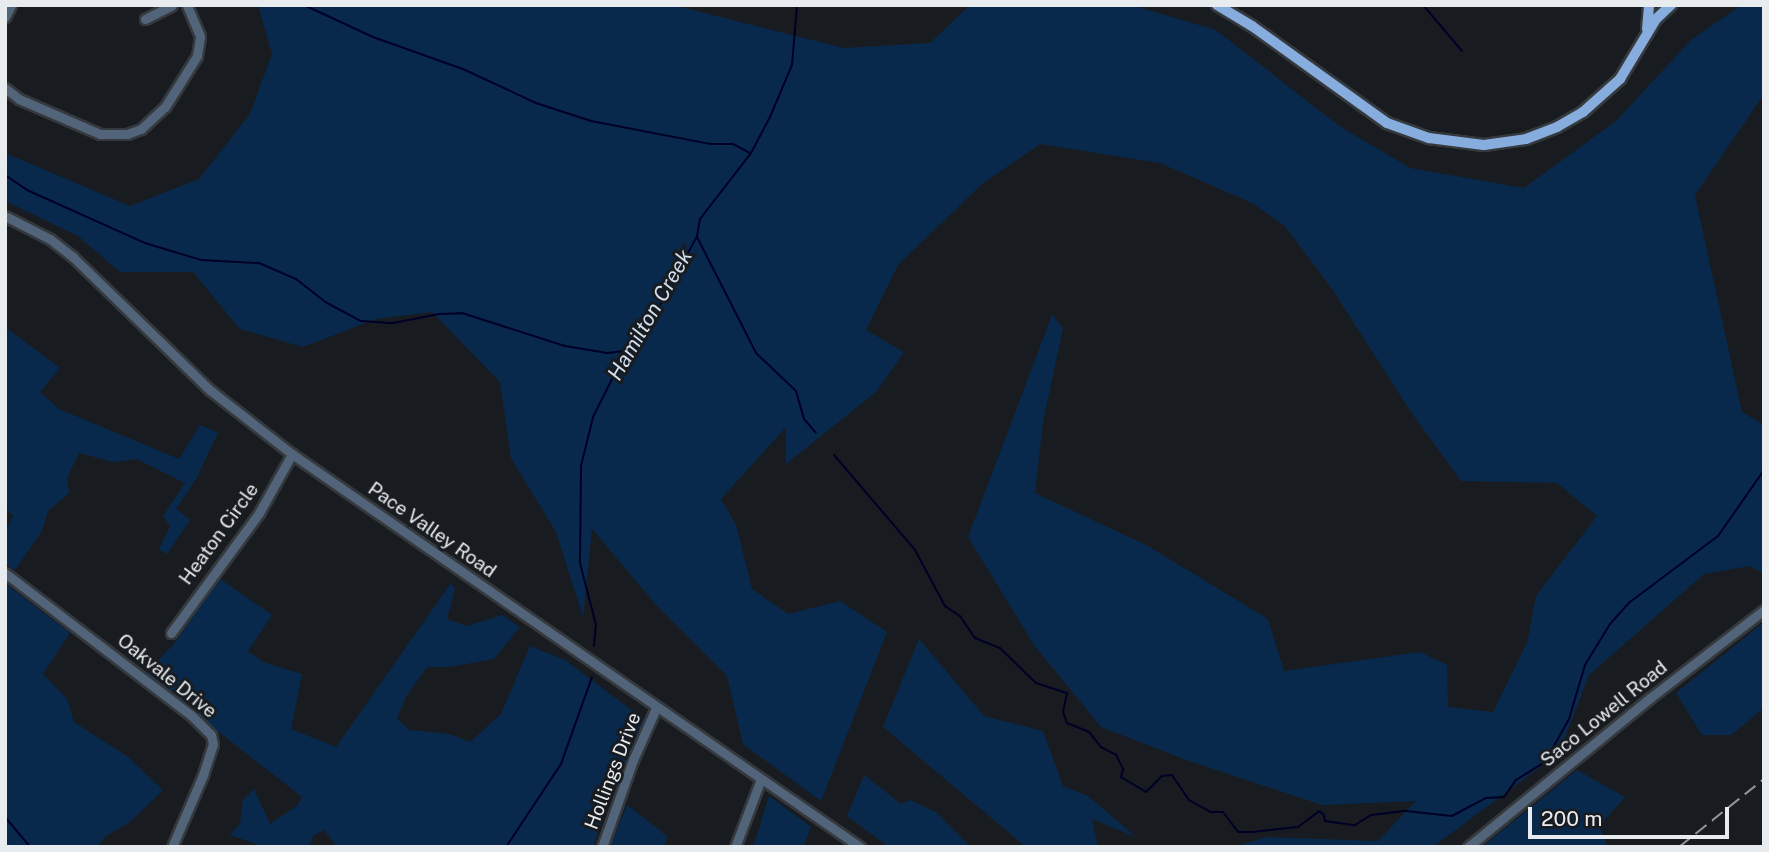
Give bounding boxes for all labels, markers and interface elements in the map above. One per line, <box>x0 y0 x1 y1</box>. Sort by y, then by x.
water label: Hamilton Creek <box>602 245 698 385</box>
street label: Pace Valley Road <box>363 477 501 583</box>
street label: Heaton Circle <box>174 479 264 589</box>
street label: Oakvale Drive <box>113 629 221 723</box>
street label: Saco Lowell Road <box>1536 656 1672 772</box>
street label: Hollings Drive <box>580 709 646 833</box>
scale bar <box>1531 792 1732 836</box>
text: 200 m <box>1541 806 1602 831</box>

